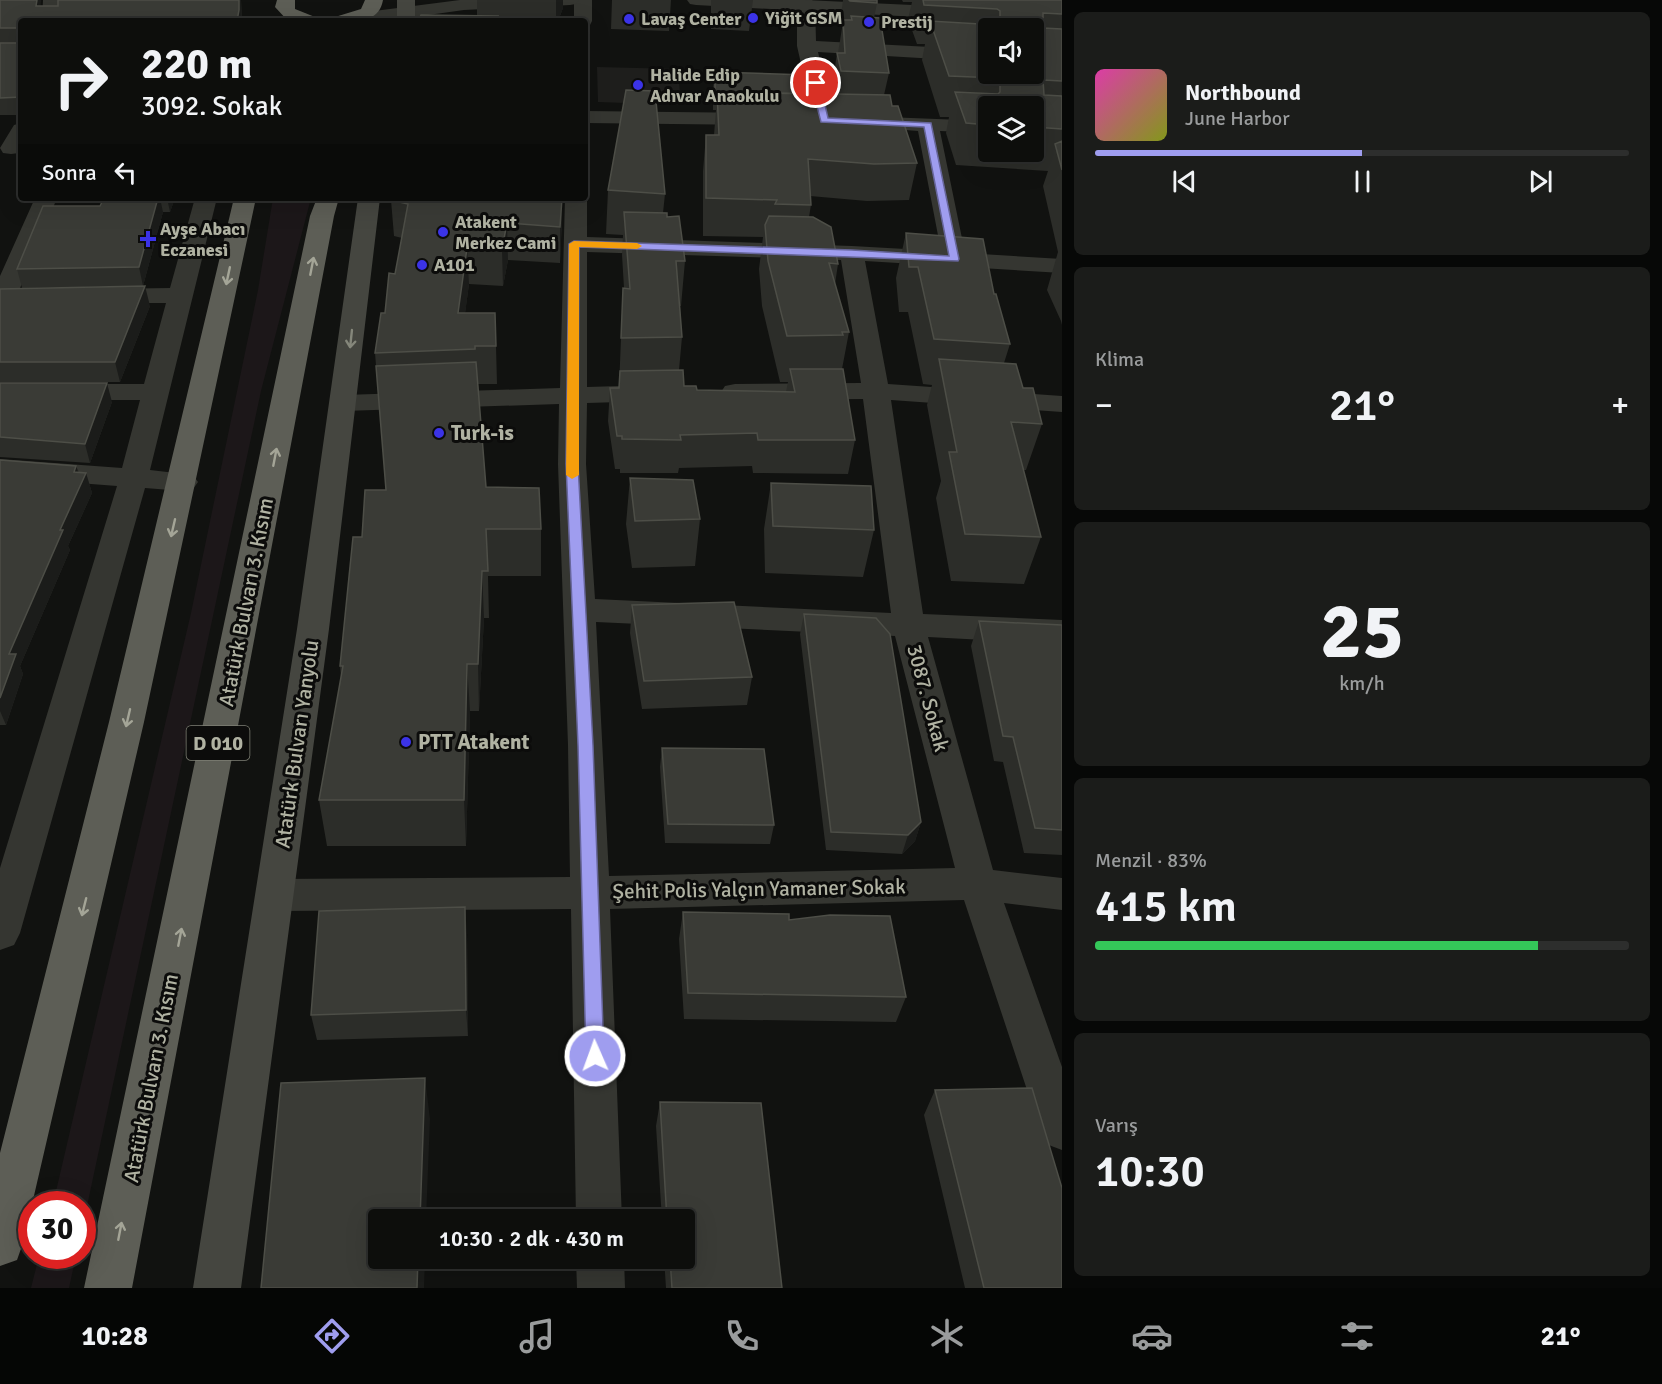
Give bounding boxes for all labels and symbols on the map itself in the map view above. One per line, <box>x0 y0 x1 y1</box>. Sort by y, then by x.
place label: Yiğit GSM <box>764 7 842 29</box>
place label: Lavaş Center <box>641 8 742 30</box>
marker: Yiğit GSM <box>746 11 760 25</box>
place label: Prestij <box>881 11 933 33</box>
marker: Lavaş Center <box>622 12 636 26</box>
marker: Prestij <box>862 15 876 29</box>
pin <box>790 57 841 108</box>
place label: Halide Edip Adıvar Anaokulu <box>650 64 779 107</box>
marker: Halide Edip Adıvar Anaokulu <box>631 78 645 92</box>
place label: Atakent Merkez Cami <box>455 211 556 254</box>
place label: Ayşe Abacı Eczanesi <box>160 218 245 261</box>
marker: Atakent Merkez Cami <box>436 225 450 239</box>
marker: Ayşe Abacı Eczanesi <box>141 232 155 246</box>
place label: A101 <box>434 254 475 276</box>
one-way arrow <box>307 256 319 275</box>
marker: A101 <box>415 258 429 272</box>
one-way arrow <box>222 265 233 285</box>
one-way arrow <box>345 329 356 349</box>
place label: Turk-is <box>451 420 514 446</box>
marker: Turk-is <box>432 426 446 440</box>
one-way arrow <box>270 448 281 467</box>
street label: Atatürk Bulvarı 3. Kısım <box>213 495 279 709</box>
one-way arrow <box>166 518 178 537</box>
street label: Atatürk Bulvarı Yanyolu <box>270 638 324 850</box>
street label: 3087. Sokak <box>901 642 955 755</box>
one-way arrow <box>122 708 134 727</box>
road number: D 010 <box>186 726 250 760</box>
place label: PTT Atakent <box>418 729 530 755</box>
marker: PTT Atakent <box>399 735 413 749</box>
street label: Şehit Polis Yalçın Yamaner Sokak <box>612 873 906 905</box>
one-way arrow <box>77 898 89 917</box>
one-way arrow <box>175 927 186 947</box>
street label: Atatürk Bulvarı 3. Kısım <box>118 971 184 1185</box>
position arrow <box>563 1024 627 1088</box>
speed limit sign: 30 <box>18 1191 96 1269</box>
one-way arrow <box>115 1221 126 1241</box>

